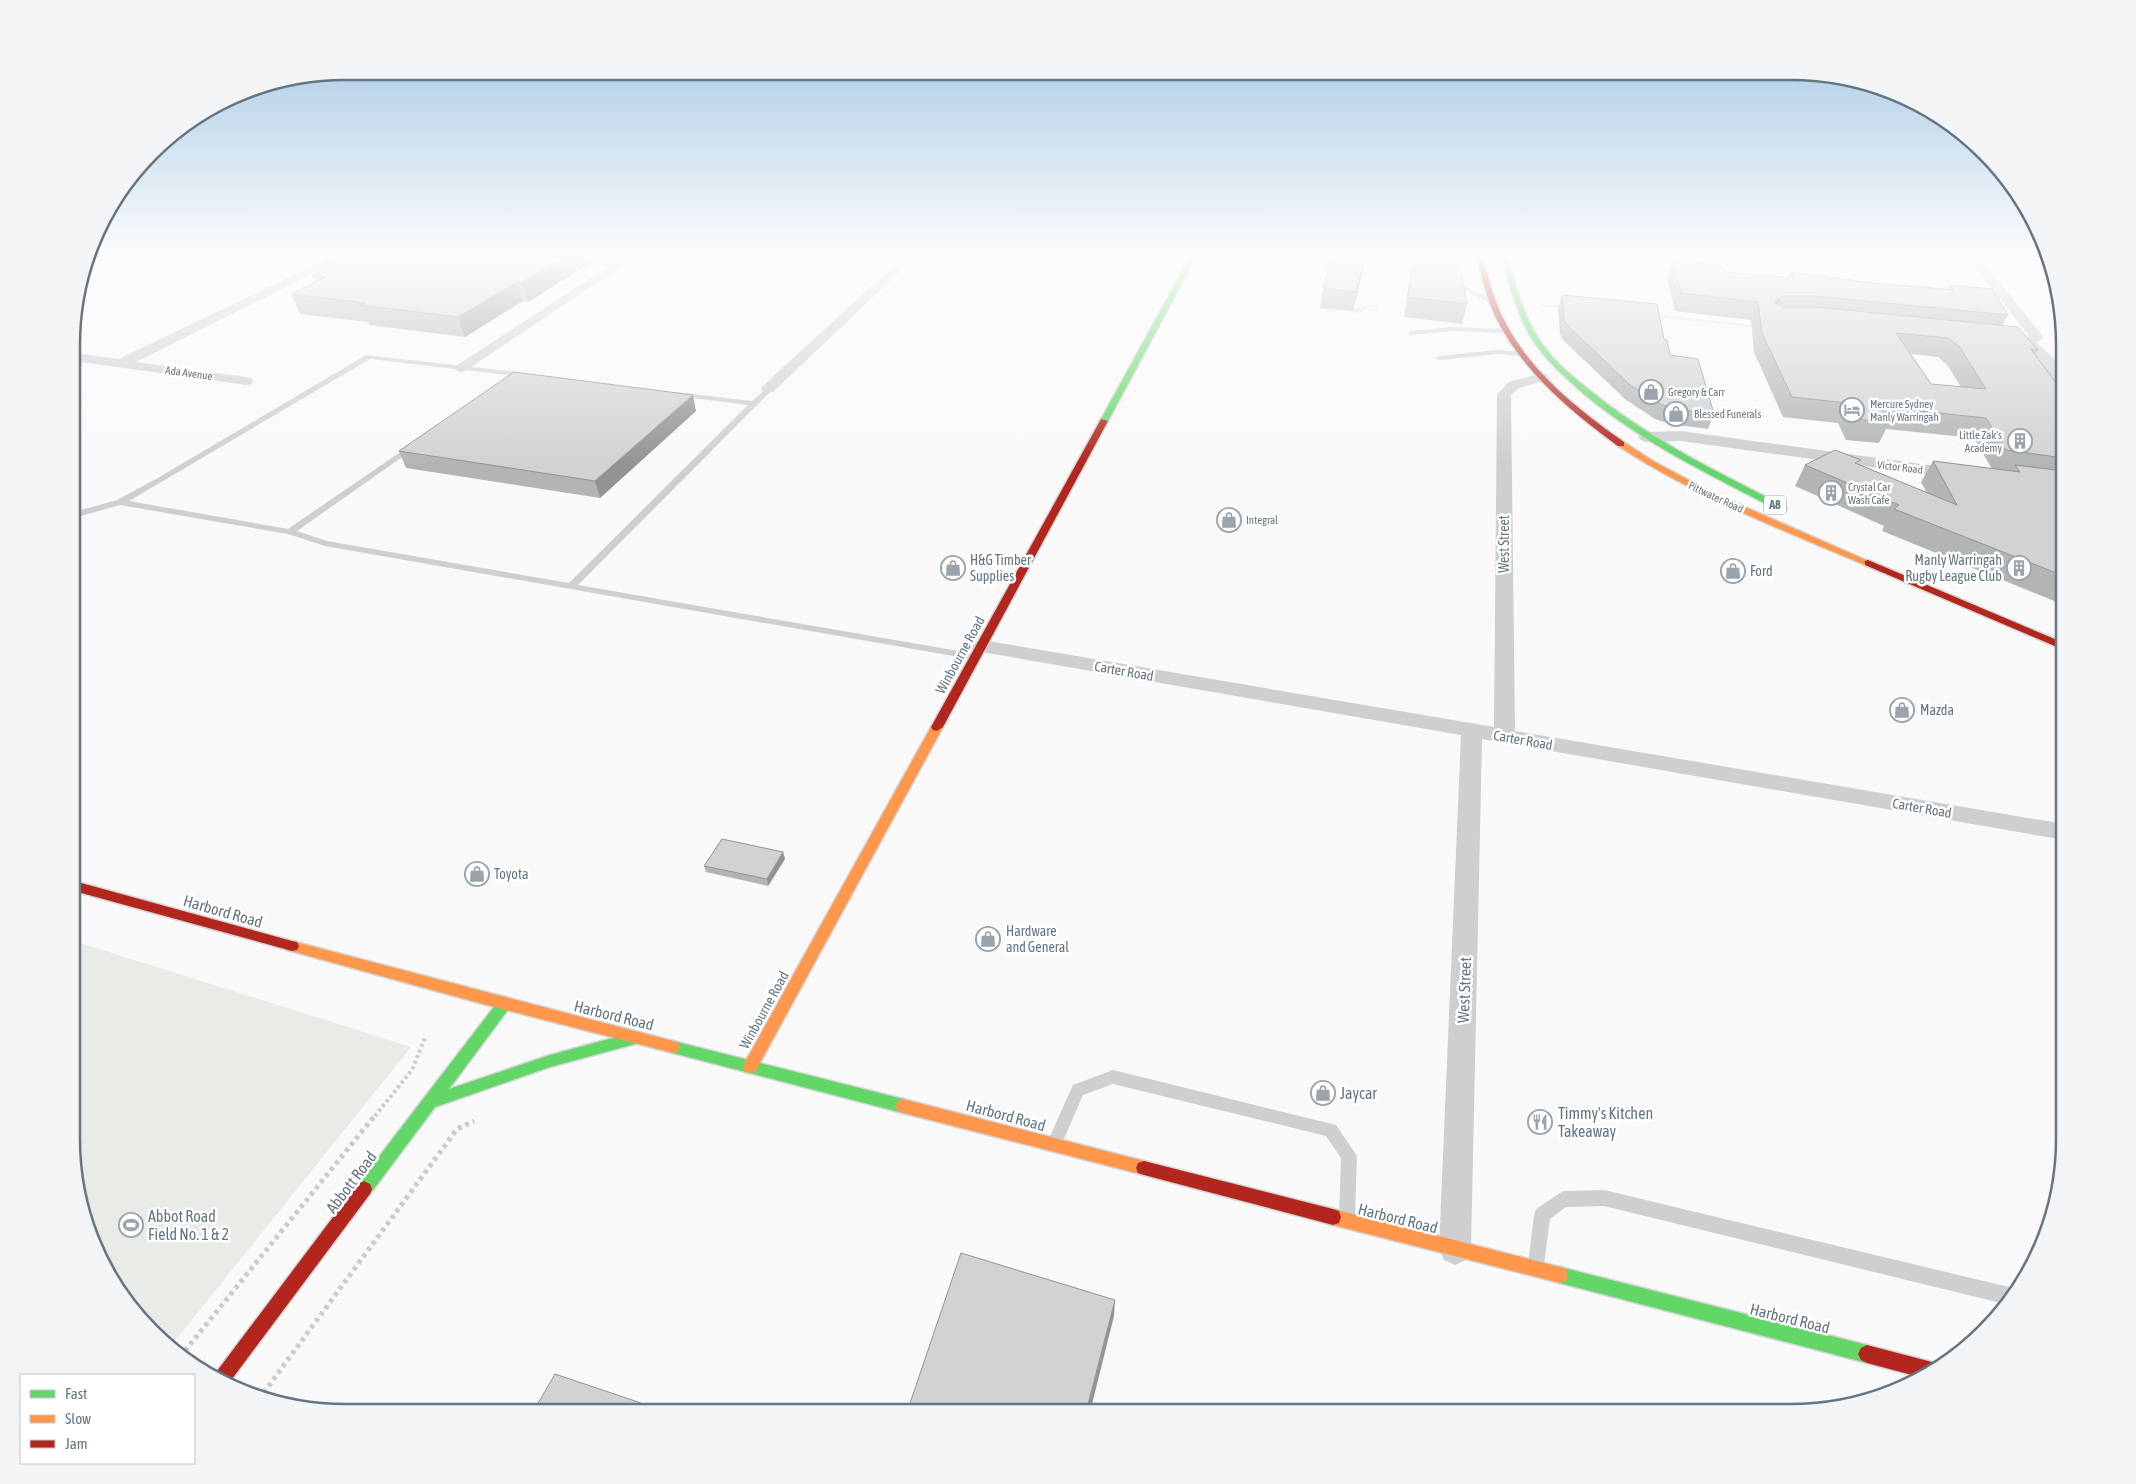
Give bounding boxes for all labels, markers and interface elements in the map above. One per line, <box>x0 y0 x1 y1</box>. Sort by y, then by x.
street label: Ada Avenue <box>165 364 213 382</box>
shop icon: Gregory & Carr <box>1638 379 1664 405</box>
place label: Gregory & Carr <box>1668 386 1726 398</box>
hotel icon: Mercure Sydney Manly Warringah <box>1839 397 1865 423</box>
place label: Mercure Sydney Manly Warringah <box>1870 398 1939 423</box>
shop icon: Blessed Funerals <box>1663 401 1689 427</box>
place label: Blessed Funerals <box>1694 408 1761 420</box>
building icon: Little Zak's Academy <box>2007 428 2033 454</box>
place label: Little Zak's Academy <box>1959 429 2002 454</box>
street label: Victor Road <box>1876 458 1924 476</box>
street label: Pittwater Road <box>1687 479 1745 515</box>
building icon: Crystal Car Wash Cafe <box>1818 480 1844 506</box>
place label: Crystal Car Wash Cafe <box>1848 481 1891 506</box>
road number: A8 <box>1764 496 1786 514</box>
shop icon: Integral <box>1216 507 1242 533</box>
place label: Integral <box>1246 514 1278 526</box>
street label: West Street <box>1496 515 1512 573</box>
place label: H&G Timber Supplies <box>970 552 1032 584</box>
place label: Manly Warringah Rugby League Club <box>1905 552 2002 584</box>
shop icon: H&G Timber Supplies <box>940 555 966 581</box>
building icon: Manly Warringah Rugby League Club <box>2006 555 2032 581</box>
shop icon: Ford <box>1720 558 1746 584</box>
place label: Ford <box>1750 563 1773 579</box>
street label: Winbourne Road <box>932 613 988 697</box>
street label: Carter Road <box>1093 658 1155 684</box>
shop icon: Mazda <box>1889 697 1915 723</box>
place label: Mazda <box>1920 702 1954 718</box>
street label: Carter Road <box>1492 727 1554 753</box>
street label: Carter Road <box>1891 795 1953 821</box>
shop icon: Toyota <box>464 861 490 887</box>
place label: Toyota <box>494 866 529 882</box>
street label: Harbord Road <box>181 891 265 931</box>
place label: Hardware and General <box>1006 923 1069 955</box>
shop icon: Hardware and General <box>975 926 1001 952</box>
street label: West Street <box>1454 956 1474 1023</box>
street label: Winbourne Road <box>736 968 792 1052</box>
street label: Harbord Road <box>572 996 656 1034</box>
shop icon: Jaycar <box>1310 1080 1336 1106</box>
place label: Jaycar <box>1340 1084 1377 1103</box>
street label: Harbord Road <box>964 1096 1048 1134</box>
place label: Timmy's Kitchen Takeaway <box>1558 1104 1653 1141</box>
restaurant icon: Timmy's Kitchen Takeaway <box>1527 1109 1553 1135</box>
street label: Abbott Road <box>322 1148 380 1216</box>
street label: Harbord Road <box>1356 1199 1440 1237</box>
place label: Abbot Road Field No. 1 & 2 <box>148 1207 229 1243</box>
sports icon: Abbot Road Field No. 1 & 2 <box>118 1212 144 1238</box>
street label: Harbord Road <box>1748 1299 1832 1337</box>
legend <box>20 1374 195 1464</box>
text: Fast <box>65 1385 87 1402</box>
text: Slow <box>65 1410 91 1427</box>
text: Jam <box>65 1435 88 1452</box>

